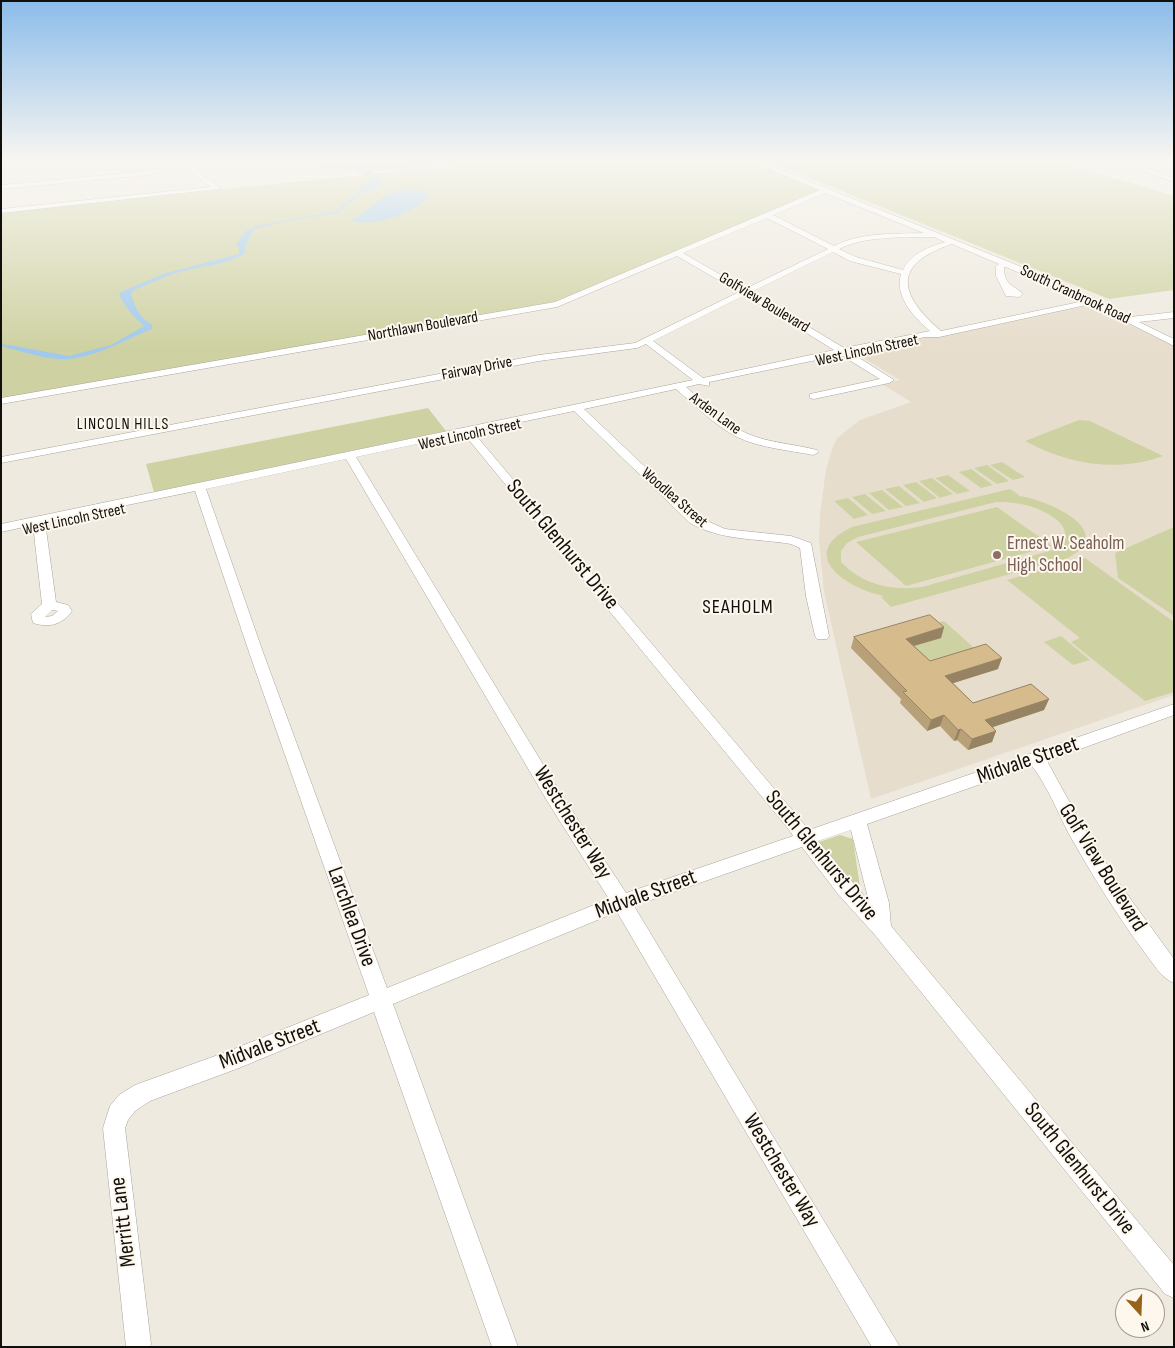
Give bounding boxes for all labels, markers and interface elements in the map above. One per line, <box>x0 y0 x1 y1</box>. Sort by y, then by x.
street label: South Cranbrook Road <box>1017 261 1133 329</box>
street label: Golfview Boulevard <box>715 268 813 338</box>
street label: Northlawn Boulevard <box>366 308 480 346</box>
street label: West Lincoln Street <box>814 331 920 371</box>
street label: Fairway Drive <box>440 353 514 385</box>
street label: Arden Lane <box>685 389 745 439</box>
district label: LINCOLN HILLS <box>75 415 171 435</box>
street label: West Lincoln Street <box>417 415 523 455</box>
street label: Woodlea Street <box>637 464 711 532</box>
street label: South Glenhurst Drive <box>500 475 624 615</box>
street label: West Lincoln Street <box>21 500 127 540</box>
place label: Ernest W. Seaholm High School <box>1007 533 1124 577</box>
marker: Ernest W. Seaholm High School <box>991 549 1003 561</box>
district label: SEAHOLM <box>701 596 775 620</box>
street label: Midvale Street <box>974 731 1082 791</box>
street label: Westchester Way <box>527 762 617 884</box>
street label: South Glenhurst Drive <box>759 786 883 926</box>
street label: Golf View Boulevard <box>1052 799 1152 937</box>
street label: Larchlea Drive <box>321 864 381 970</box>
street label: Midvale Street <box>592 864 700 926</box>
street label: Midvale Street <box>216 1014 324 1076</box>
street label: South Glenhurst Drive <box>1018 1098 1140 1240</box>
street label: Westchester Way <box>737 1109 825 1233</box>
street label: Merritt Lane <box>105 1176 143 1268</box>
north arrow <box>1115 1288 1165 1338</box>
text: N <box>1139 1317 1151 1336</box>

